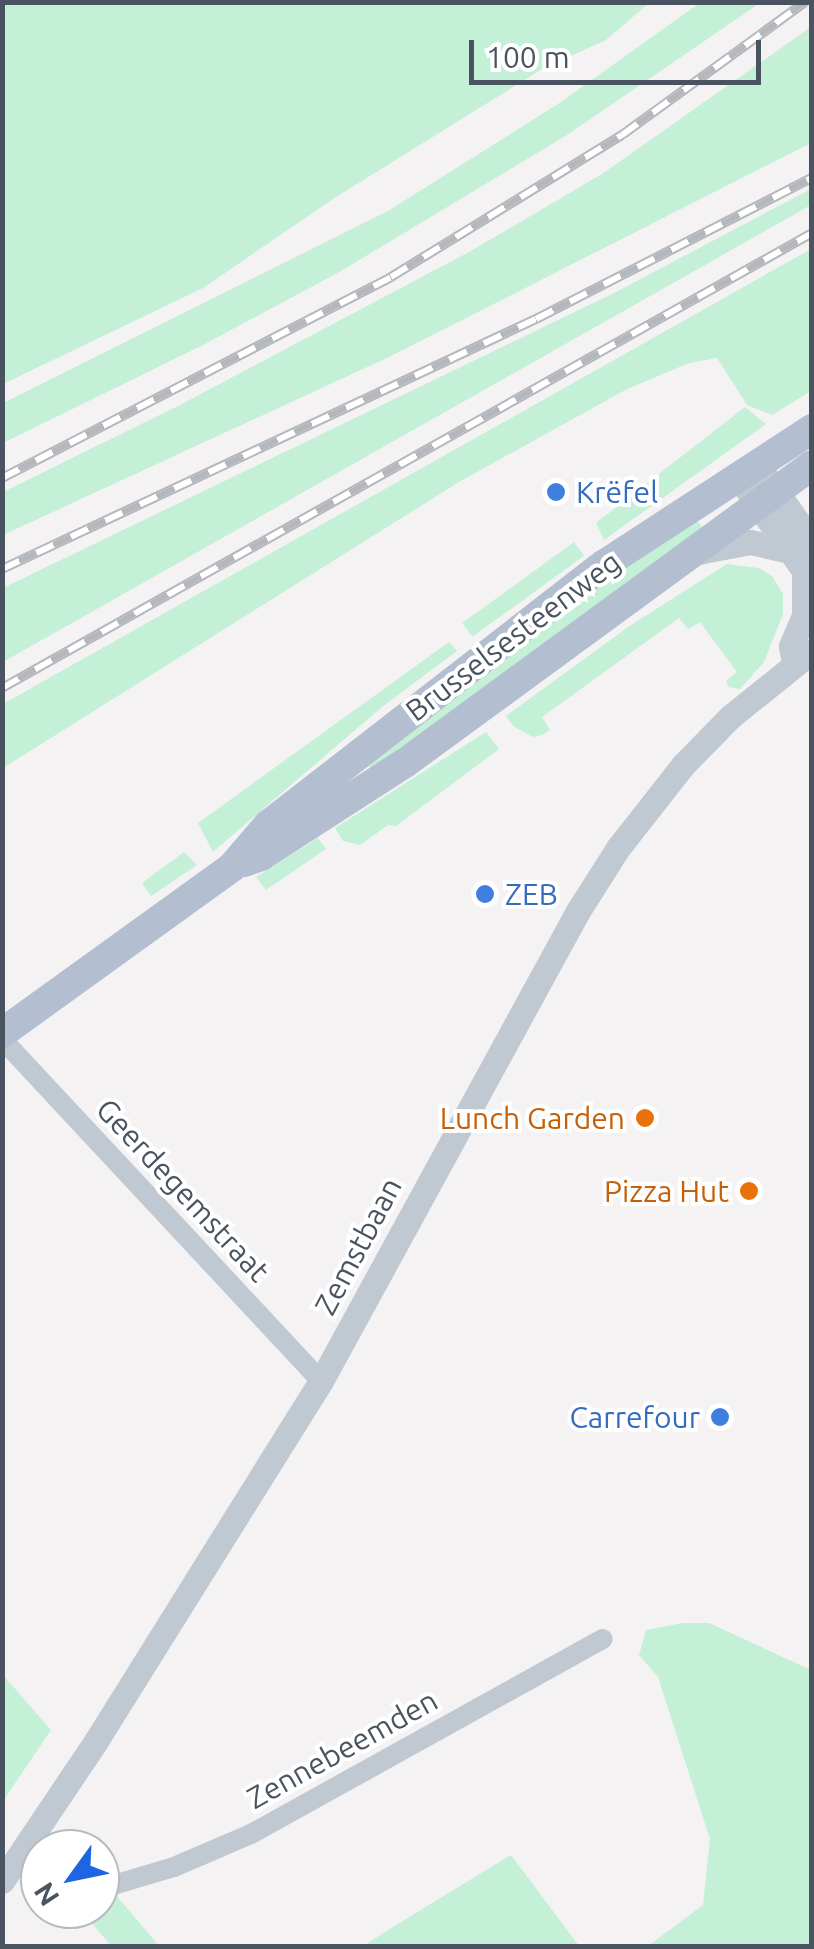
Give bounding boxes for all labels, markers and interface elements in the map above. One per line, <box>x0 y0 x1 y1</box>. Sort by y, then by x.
scale bar <box>474 20 766 82</box>
text: 100 m <box>486 40 570 74</box>
place label: Krëfel <box>576 474 658 510</box>
marker: Krëfel <box>545 481 567 503</box>
street label: Brusselsesteenweg <box>398 544 628 728</box>
place label: ZEB <box>505 876 558 912</box>
marker: ZEB <box>474 883 496 905</box>
street label: Geerdegemstraat <box>89 1091 277 1289</box>
place label: Lunch Garden <box>440 1100 625 1136</box>
marker: Lunch Garden <box>634 1107 656 1129</box>
street label: Zemstbaan <box>307 1171 409 1321</box>
place label: Pizza Hut <box>604 1173 729 1209</box>
marker: Pizza Hut <box>738 1180 760 1202</box>
place label: Carrefour <box>569 1399 700 1435</box>
marker: Carrefour <box>709 1406 731 1428</box>
street label: Zennebeemden <box>241 1682 443 1816</box>
north arrow <box>20 1829 120 1929</box>
text: N <box>27 1877 65 1912</box>

